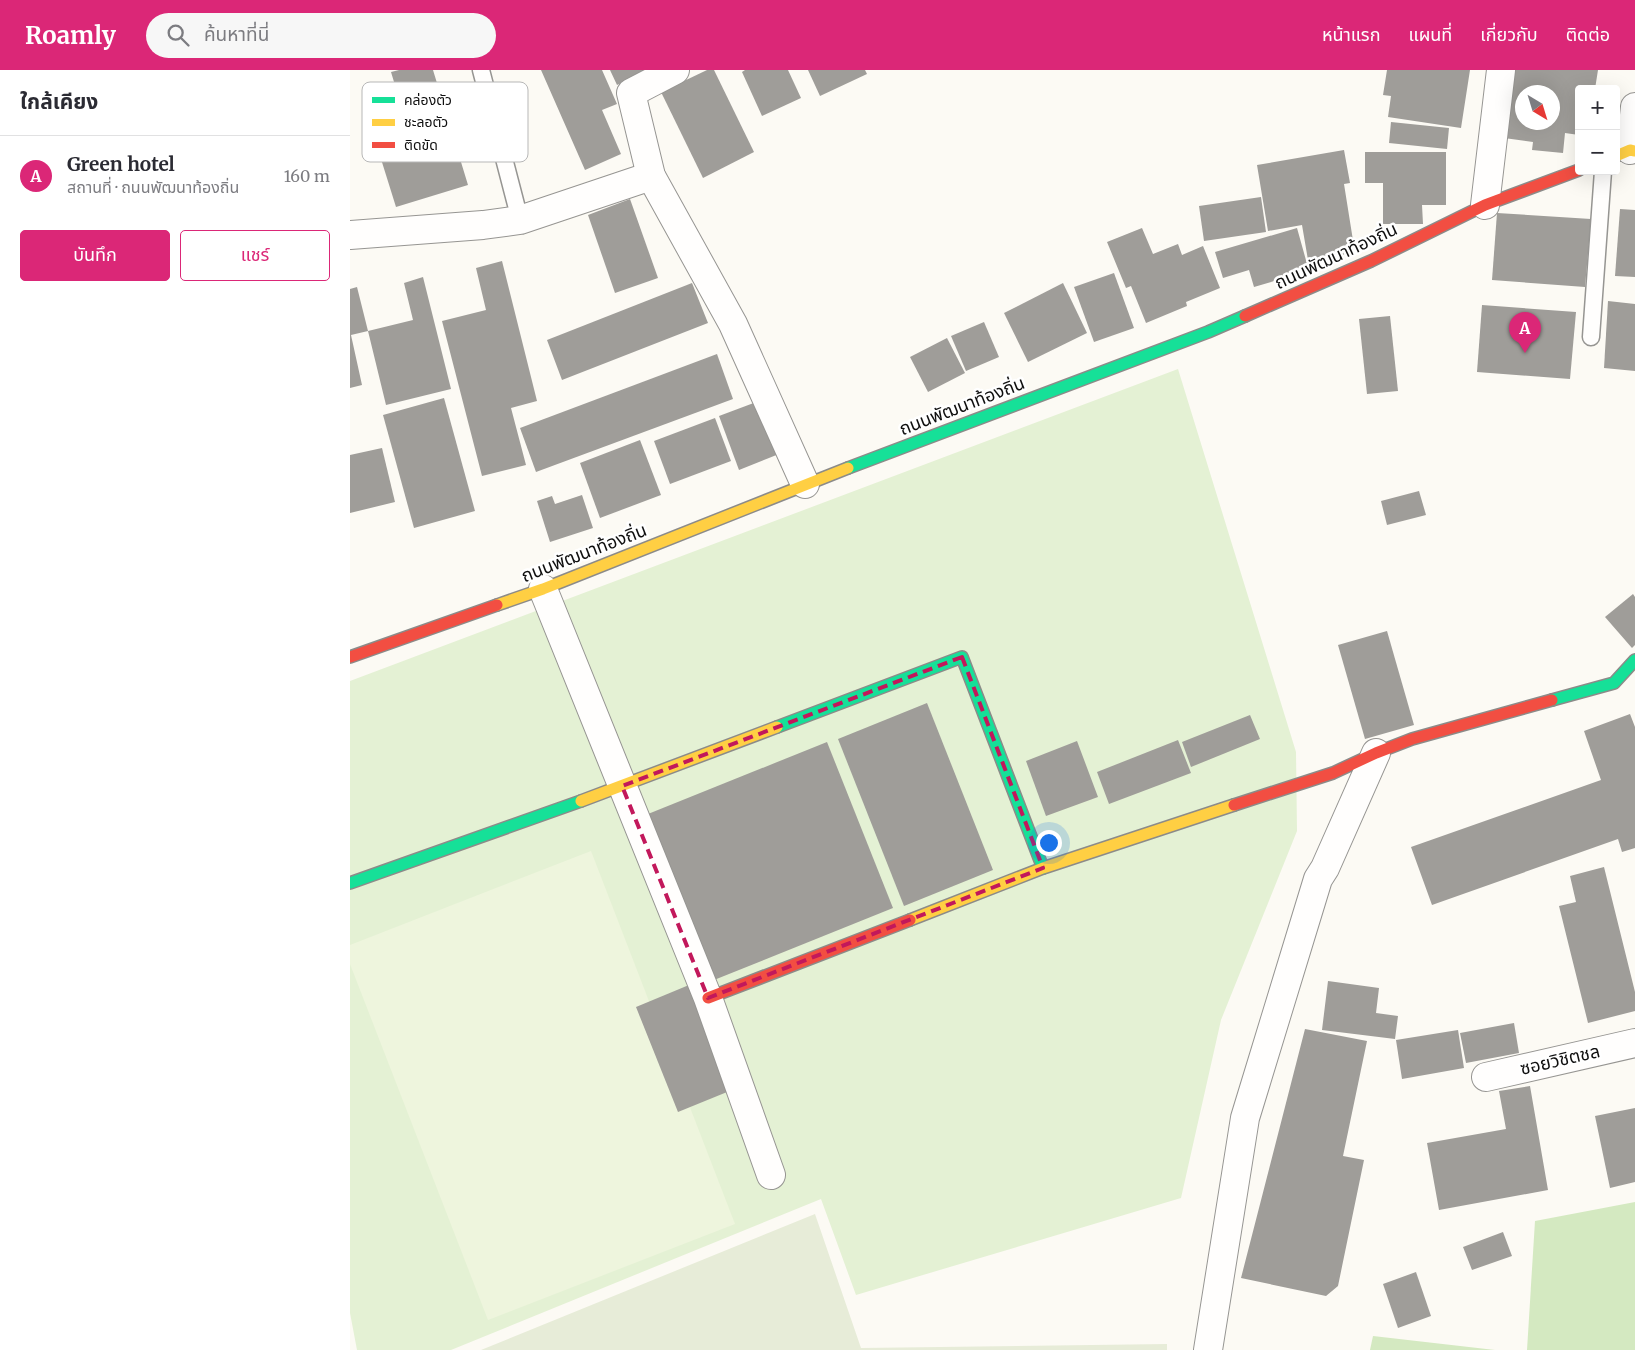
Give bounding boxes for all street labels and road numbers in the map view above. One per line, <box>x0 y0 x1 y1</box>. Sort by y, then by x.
street label: ถนนพัฒนาท้องถิ่น <box>1271 217 1401 294</box>
street label: ถนนพัฒนาท้องถิ่น <box>896 371 1028 440</box>
street label: ถนนพัฒนาท้องถิ่น <box>518 518 650 587</box>
street label: ซอยวิชิตชล <box>1518 1039 1602 1080</box>

